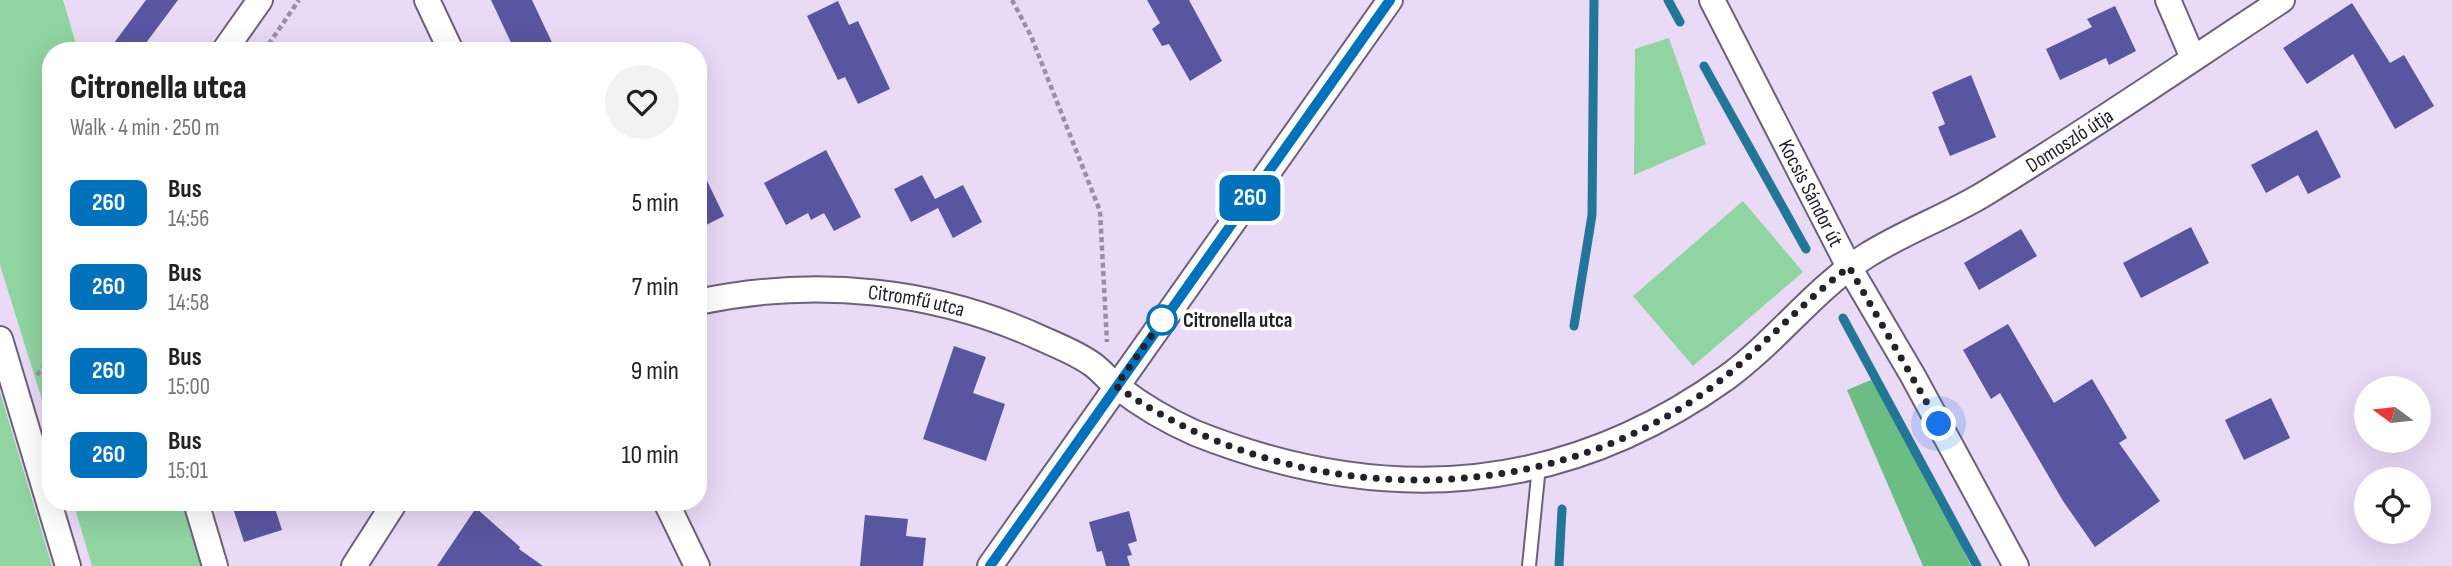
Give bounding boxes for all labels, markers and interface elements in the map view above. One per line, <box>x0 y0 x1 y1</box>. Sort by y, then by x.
button: heart <box>605 65 679 139</box>
text: Citronella utca <box>70 68 247 108</box>
street label: Domoszló útja <box>2021 103 2118 178</box>
text: Walk · 4 min · 250 m <box>70 114 220 142</box>
street label: Kocsis Sándor út <box>1773 136 1848 251</box>
text: Bus <box>168 174 202 205</box>
line badge: 260 <box>1210 175 1290 221</box>
text: 260 <box>1233 183 1267 212</box>
text: 260 <box>92 188 125 217</box>
text: 5 min <box>632 188 679 219</box>
text: 14:56 <box>168 205 209 233</box>
text: Bus <box>168 258 202 289</box>
text: 260 <box>92 272 125 301</box>
text: 7 min <box>632 272 679 303</box>
street label: Citromfű utca <box>867 280 967 322</box>
text: 14:58 <box>168 289 209 317</box>
marker: Citronella utca <box>1147 305 1177 335</box>
place label: Citronella utca <box>1183 308 1292 333</box>
text: Bus <box>168 342 202 373</box>
text: 260 <box>92 356 125 385</box>
text: 9 min <box>631 356 679 387</box>
text: 15:00 <box>168 373 210 401</box>
north arrow <box>2354 376 2431 453</box>
map controls <box>2354 376 2431 544</box>
your location <box>1921 406 1956 441</box>
text: Bus <box>168 426 202 457</box>
text: 260 <box>92 440 125 469</box>
text: 10 min <box>622 440 679 471</box>
text: 15:01 <box>168 457 208 485</box>
button: locate <box>2354 467 2431 544</box>

